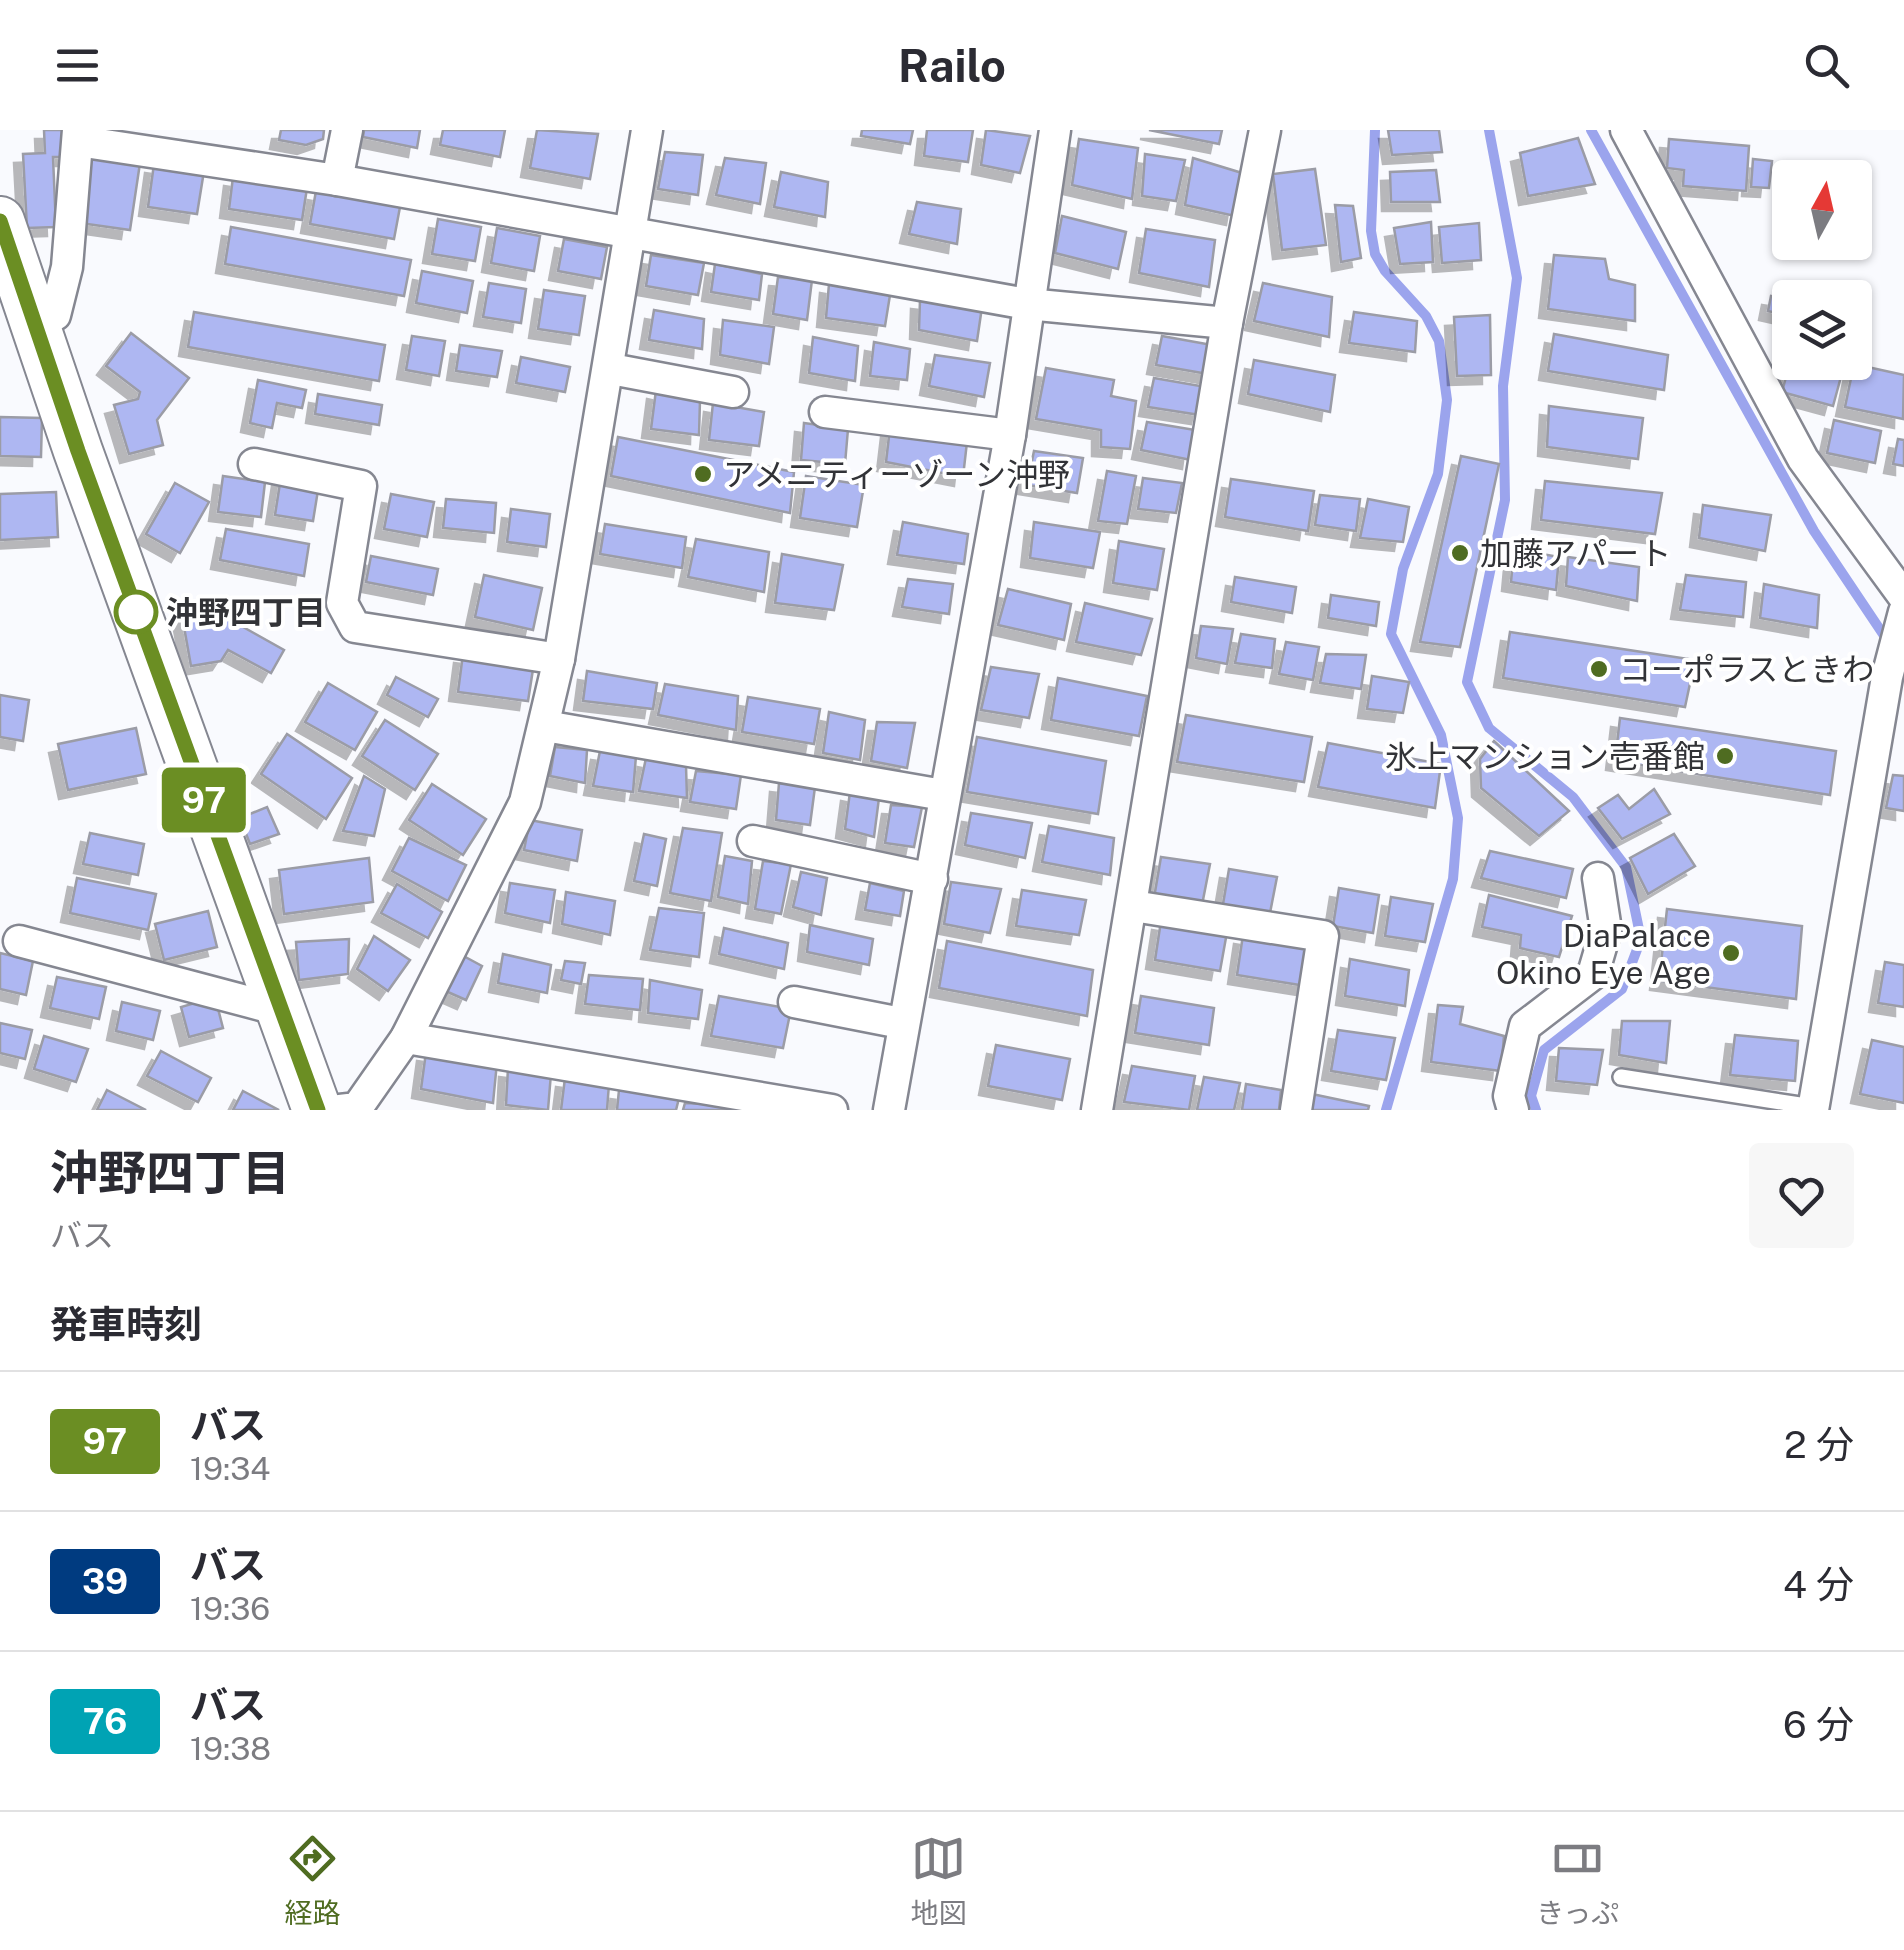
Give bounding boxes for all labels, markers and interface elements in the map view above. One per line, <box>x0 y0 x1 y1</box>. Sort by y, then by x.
icon: menu <box>50 38 105 93</box>
icon: search <box>1799 38 1854 93</box>
text: Railo <box>898 39 1006 92</box>
north arrow <box>1772 160 1872 260</box>
map controls <box>1772 160 1872 380</box>
button: layers <box>1772 280 1872 380</box>
place label: アメニティーゾーン沖野 <box>723 456 1070 493</box>
marker: アメニティーゾーン沖野 <box>692 463 714 485</box>
place label: 加藤アパート <box>1480 535 1671 572</box>
marker: 加藤アパート <box>1449 542 1471 564</box>
marker: 沖野四丁目 <box>115 591 157 633</box>
place label: 沖野四丁目 <box>166 594 326 631</box>
place label: コーポラスときわ <box>1619 651 1874 688</box>
marker: コーポラスときわ <box>1588 658 1610 680</box>
place label: 氷上マンション壱番館 <box>1385 738 1705 775</box>
marker: 氷上マンション壱番館 <box>1714 745 1736 767</box>
line badge: 97 <box>159 768 249 832</box>
text: 97 <box>182 780 226 821</box>
place label: DiaPalace Okino Eye Age <box>1496 917 1711 991</box>
marker: DiaPalace Okino Eye Age <box>1720 942 1742 964</box>
button: heart <box>1749 1143 1854 1248</box>
text: 沖野四丁目 <box>50 1144 290 1201</box>
text: バス <box>50 1217 114 1254</box>
text: 発車時刻 <box>50 1302 202 1347</box>
text: バス <box>190 1403 266 1448</box>
text: 97 <box>83 1421 127 1462</box>
text: 2 分 <box>1784 1422 1854 1467</box>
text: 19:34 <box>190 1450 270 1487</box>
text: バス <box>190 1543 266 1588</box>
text: 39 <box>82 1561 128 1602</box>
text: 4 分 <box>1783 1562 1854 1607</box>
text: 19:36 <box>190 1590 270 1627</box>
text: バス <box>190 1683 266 1728</box>
text: 76 <box>83 1701 127 1742</box>
text: 6 分 <box>1783 1702 1854 1747</box>
text: 19:38 <box>190 1730 271 1767</box>
tab: 経路 <box>285 1831 341 1931</box>
tab: 地図 <box>911 1831 967 1931</box>
tab: きっぷ <box>1536 1831 1619 1931</box>

